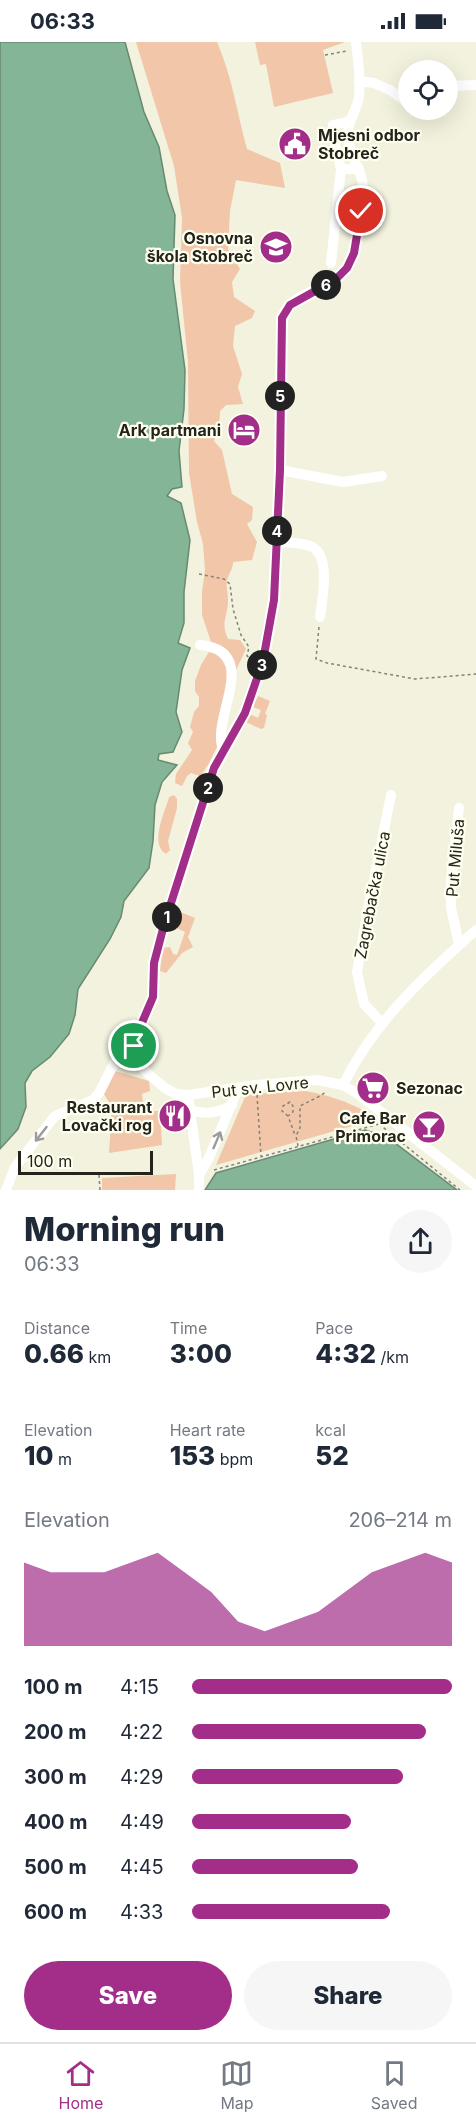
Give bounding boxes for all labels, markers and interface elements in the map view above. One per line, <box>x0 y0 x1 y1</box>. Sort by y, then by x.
text: 06:33 <box>30 8 95 34</box>
map controls <box>398 60 458 120</box>
button: locate <box>398 60 458 120</box>
place label: Mjesni odbor Stobreč <box>318 125 421 163</box>
public building icon: Mjesni odbor Stobreč <box>277 126 313 162</box>
pin <box>335 185 386 236</box>
icon: check <box>344 194 377 227</box>
place label: Osnovna škola Stobreč <box>147 228 253 266</box>
school or university icon: Osnovna škola Stobreč <box>258 229 294 265</box>
pin: 6 <box>311 270 341 300</box>
text: 6 <box>321 275 331 295</box>
pin: 5 <box>265 381 295 411</box>
text: 5 <box>275 386 285 406</box>
hotel icon: Ark partmani <box>226 412 262 448</box>
place label: Ark partmani <box>119 420 221 440</box>
pin: 4 <box>262 516 292 546</box>
text: 4 <box>272 521 282 541</box>
pin: 3 <box>247 650 277 680</box>
text: 3 <box>257 655 267 675</box>
pin: 2 <box>193 773 223 803</box>
text: 2 <box>203 778 213 798</box>
street label: Put Miluša <box>442 818 468 898</box>
street label: Zagrebačka ulica <box>350 829 394 961</box>
pin: 1 <box>152 902 182 932</box>
text: 1 <box>164 907 170 927</box>
pin <box>108 1020 159 1071</box>
icon: arrive <box>117 1029 150 1062</box>
supermarket icon: Sezonac <box>355 1070 391 1106</box>
street label: Put sv. Lovre <box>210 1072 310 1102</box>
place label: Sezonac <box>396 1078 463 1098</box>
place label: Restaurant Lovački rog <box>62 1097 152 1135</box>
restaurant icon: Restaurant Lovački rog <box>157 1098 193 1134</box>
place label: Cafe Bar Primorac <box>335 1108 406 1146</box>
bar icon: Cafe Bar Primorac <box>411 1109 447 1145</box>
one-way arrow <box>35 1126 48 1142</box>
one-way arrow <box>212 1132 223 1150</box>
scale bar <box>18 1148 153 1176</box>
text: 100 m <box>27 1151 72 1171</box>
text: Morning run <box>24 1209 225 1249</box>
button: share <box>389 1210 452 1273</box>
text: 06:33 <box>24 1252 80 1276</box>
text: Distance <box>24 1318 90 1338</box>
text: Time <box>170 1318 207 1338</box>
text: Pace <box>315 1318 353 1338</box>
text: 0.66 <box>24 1338 84 1369</box>
text: 3:00 <box>170 1338 232 1369</box>
text: 4:32 <box>315 1338 376 1369</box>
text: km <box>84 1347 111 1367</box>
text: /km <box>376 1347 409 1367</box>
text: Elevation <box>24 1420 93 1440</box>
text: Heart rate <box>170 1420 245 1440</box>
text: kcal <box>315 1420 346 1440</box>
text: 10 <box>24 1440 53 1471</box>
text: 153 <box>170 1440 215 1471</box>
text: 52 <box>315 1440 349 1471</box>
text: m <box>53 1449 72 1469</box>
text: bpm <box>215 1449 253 1469</box>
text: Elevation <box>24 1508 110 1532</box>
text: 206–214 m <box>348 1508 452 1532</box>
text: 100 m <box>24 1675 83 1699</box>
text: 4:15 <box>120 1675 159 1699</box>
text: 200 m <box>24 1720 87 1744</box>
text: 4:22 <box>120 1720 163 1744</box>
text: 300 m <box>24 1765 87 1789</box>
text: 4:29 <box>120 1765 163 1789</box>
text: 400 m <box>24 1810 88 1834</box>
text: 4:49 <box>120 1810 164 1834</box>
text: 500 m <box>24 1855 87 1879</box>
text: 4:45 <box>120 1855 164 1879</box>
text: 600 m <box>24 1900 87 1924</box>
text: 4:33 <box>120 1900 163 1924</box>
button: Save <box>24 1961 232 2030</box>
button: Share <box>244 1961 452 2030</box>
tab: Home <box>59 2057 103 2113</box>
tab: Map <box>220 2057 254 2113</box>
tab: Saved <box>371 2057 417 2113</box>

